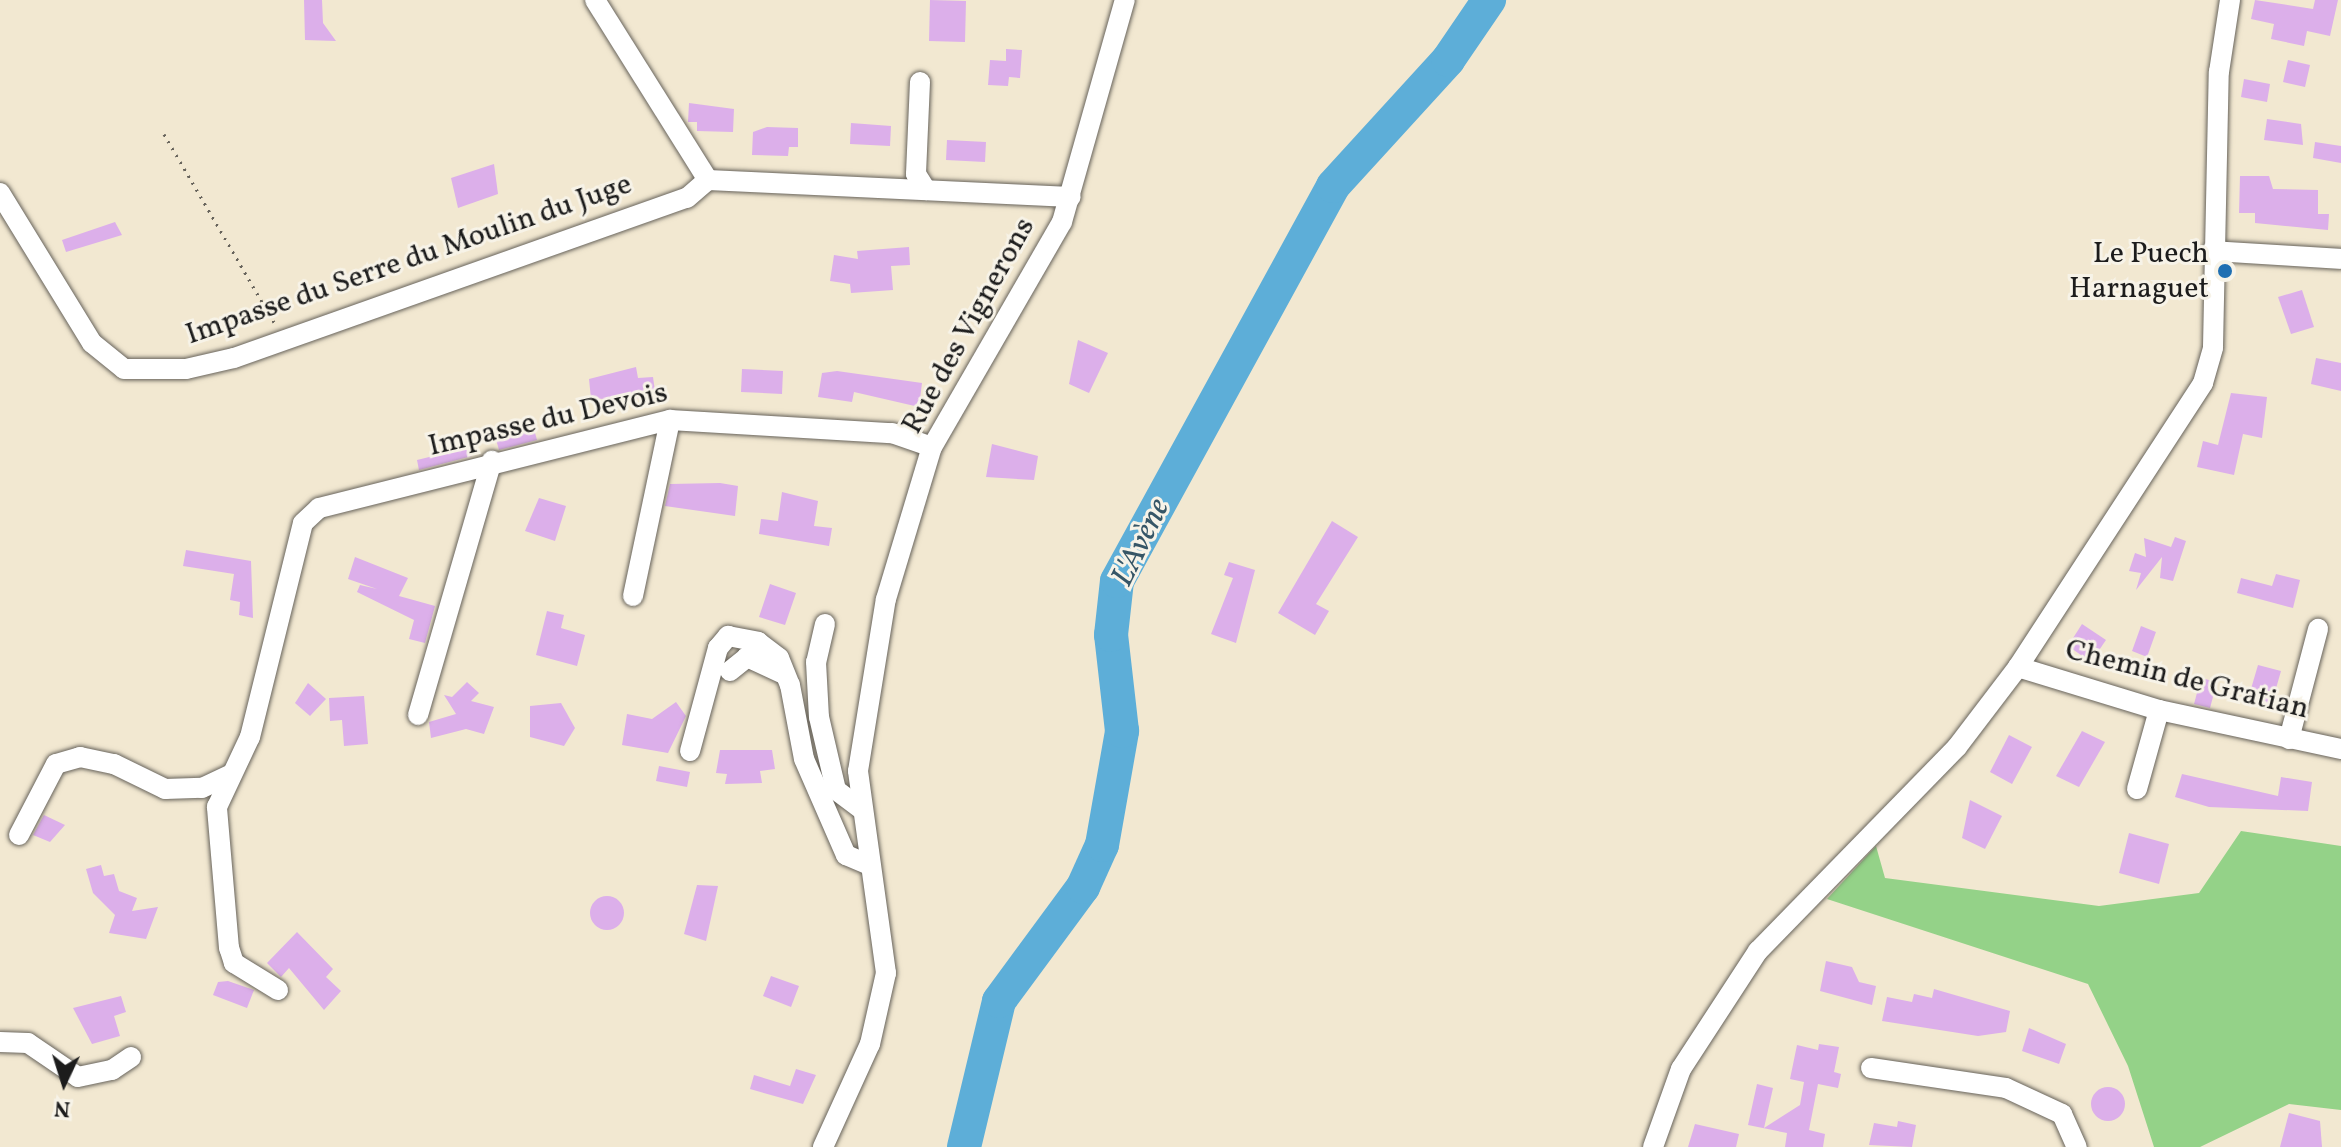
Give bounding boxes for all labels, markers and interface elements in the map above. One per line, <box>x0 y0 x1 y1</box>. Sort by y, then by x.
street label: Impasse du Serre du Moulin du Juge <box>181 167 637 353</box>
street label: Rue des Vignerons <box>894 211 1044 441</box>
place label: Le Puech Harnaguet <box>2069 236 2209 306</box>
marker: Le Puech Harnaguet <box>2216 262 2234 280</box>
street label: Impasse du Devois <box>425 375 671 465</box>
water label: L'Avène <box>1104 493 1180 593</box>
street label: Chemin de Gratian <box>2061 632 2313 728</box>
north arrow <box>24 1043 104 1123</box>
text: N <box>53 1091 71 1123</box>

